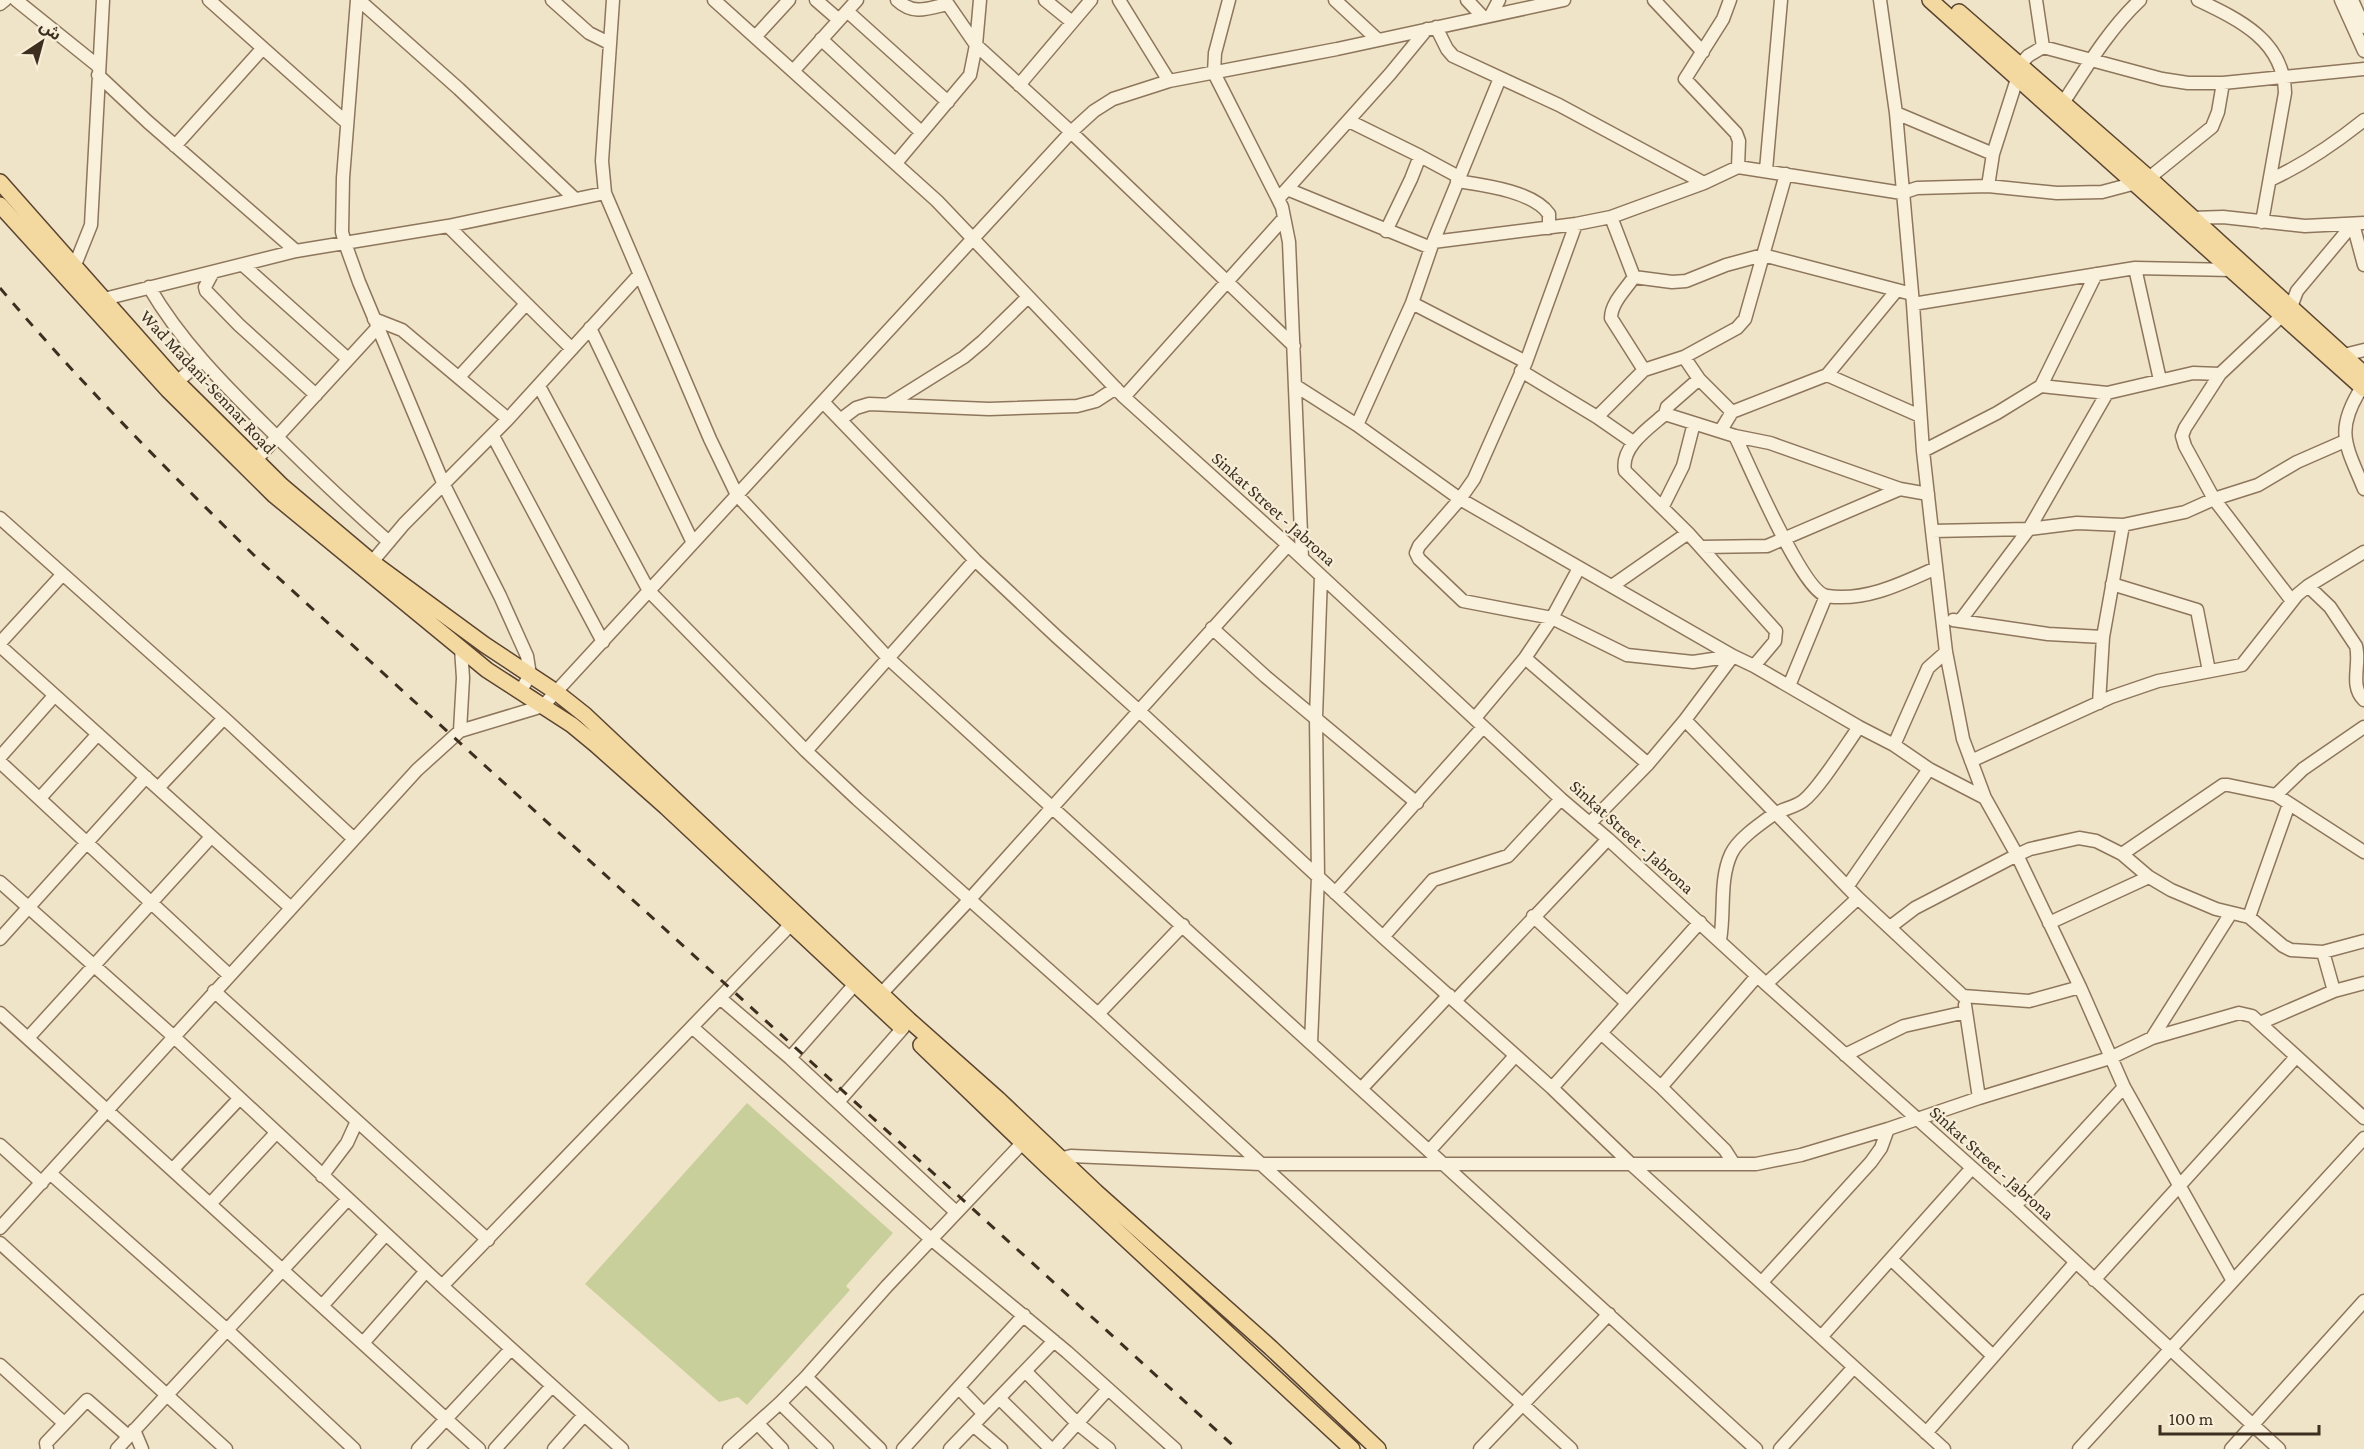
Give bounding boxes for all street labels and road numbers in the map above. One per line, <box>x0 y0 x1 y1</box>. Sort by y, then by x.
street label: Wad Madani-Sennar Road <box>136 306 280 458</box>
street label: Sinkat Street - Jabrona <box>1208 448 1340 570</box>
street label: Sinkat Street - Jabrona <box>1566 776 1698 898</box>
street label: Sinkat Street - Jabrona <box>1926 1102 2058 1224</box>

